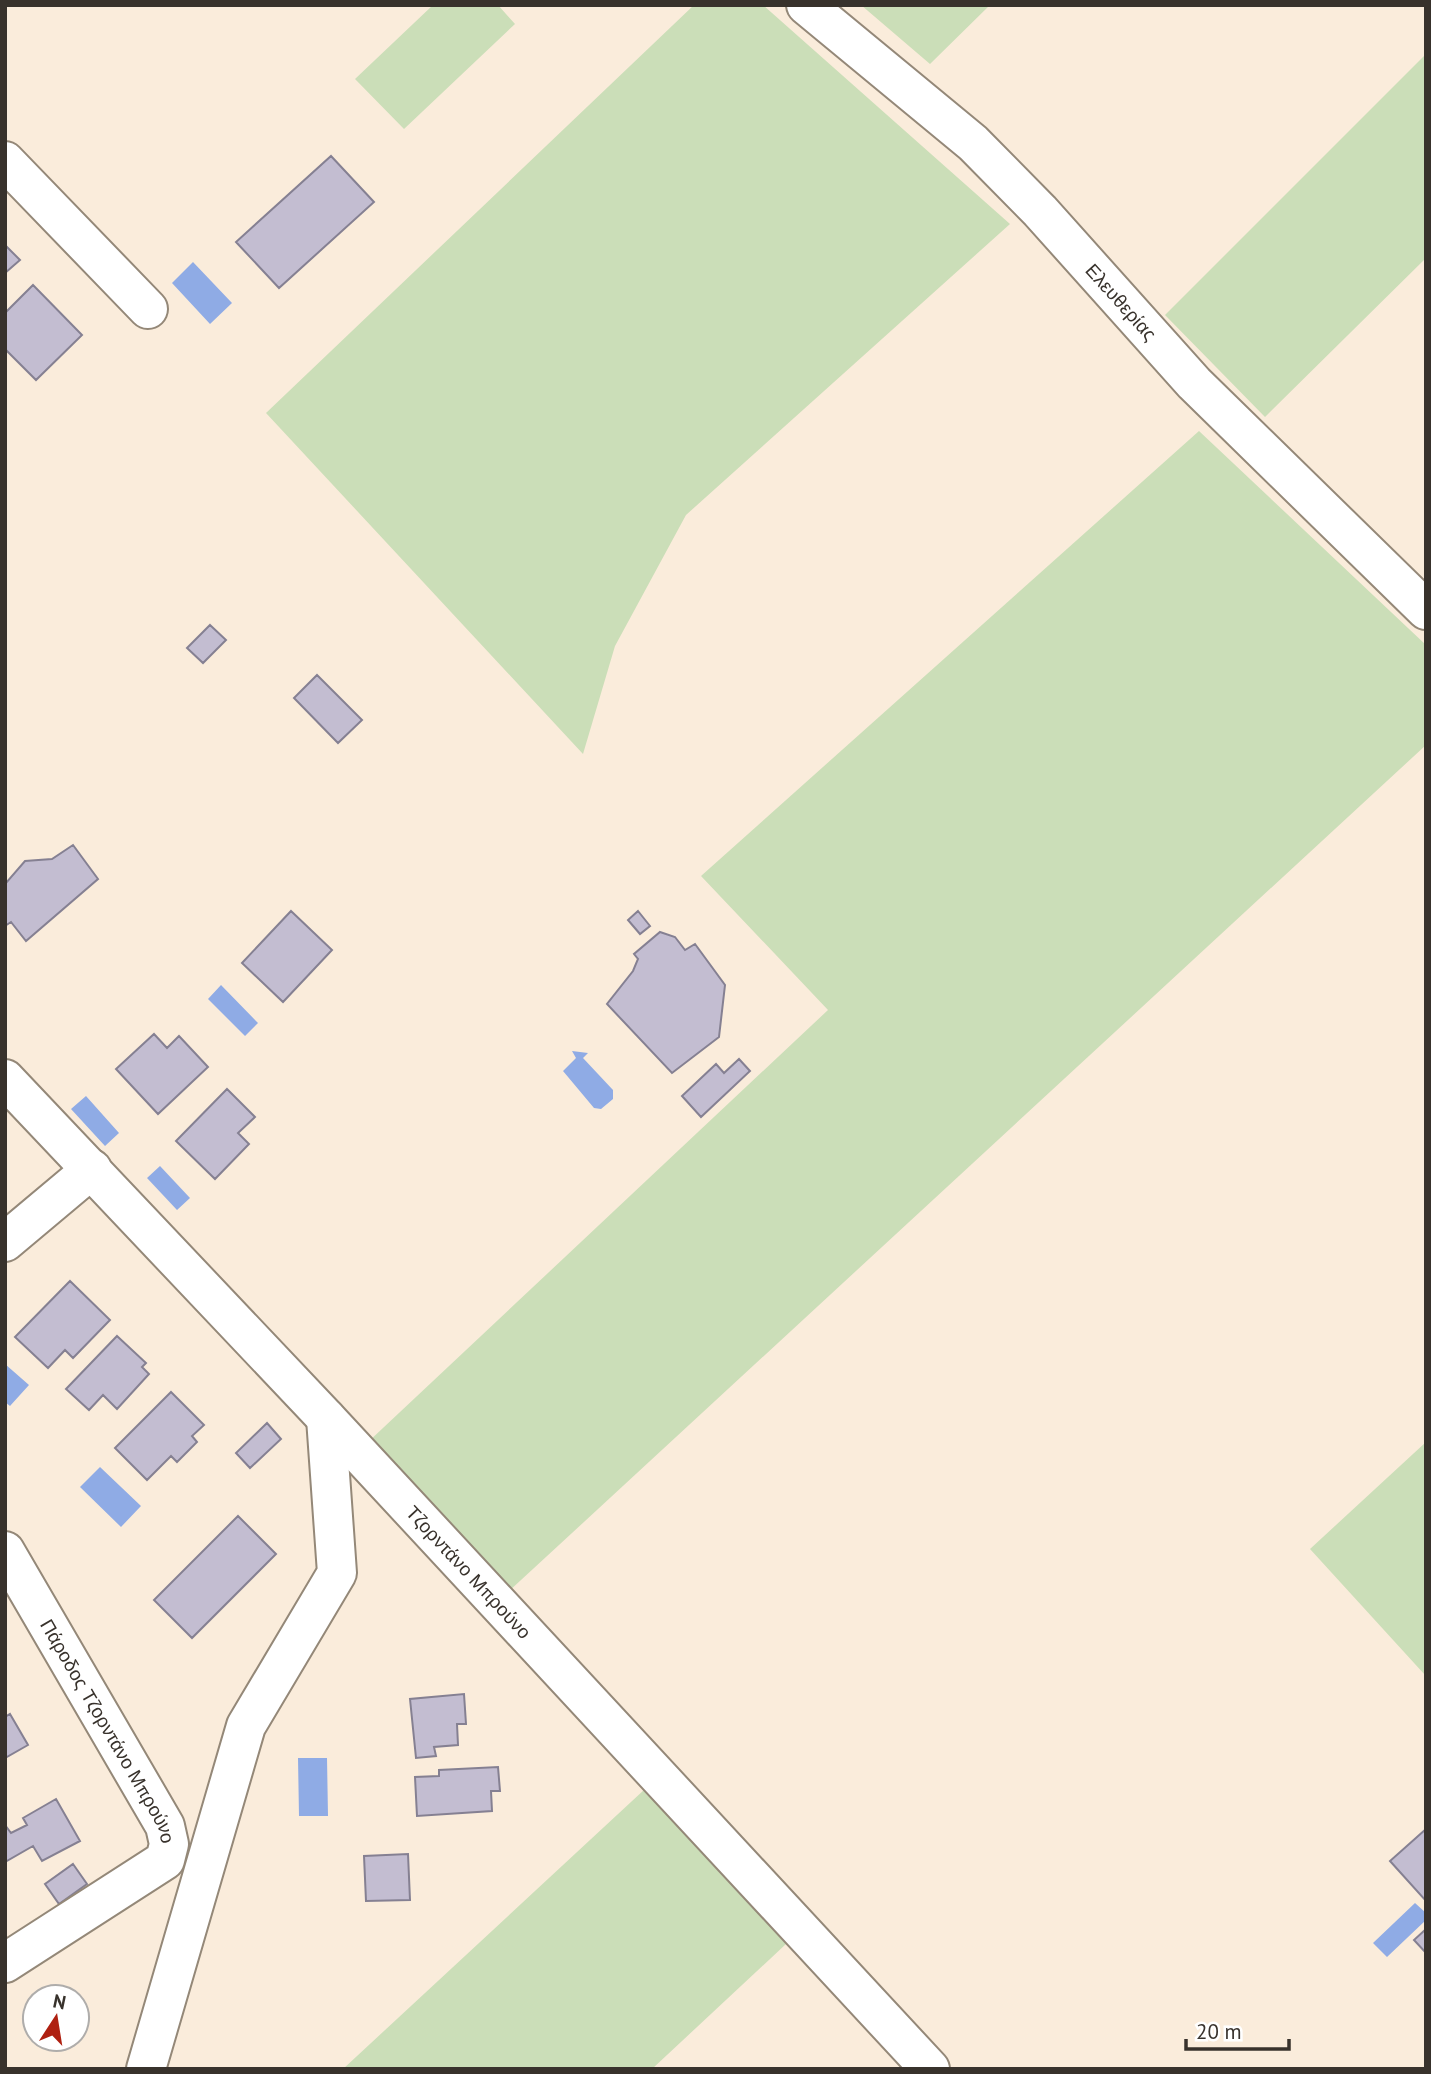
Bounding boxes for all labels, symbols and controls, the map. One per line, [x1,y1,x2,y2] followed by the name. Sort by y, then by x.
[1081,258,1162,345] street label: Ελευθερίας
[401,1500,537,1644] street label: Τζορντάνο Μπρούνο
[35,1615,180,1845] street label: Πάροδος Τζορντάνο Μπρούνο
[21,1983,91,2053] north arrow
[51,1988,68,2014] text: N
[1186,2008,1289,2052] scale bar
[1196,2018,1242,2045] text: 20 m

